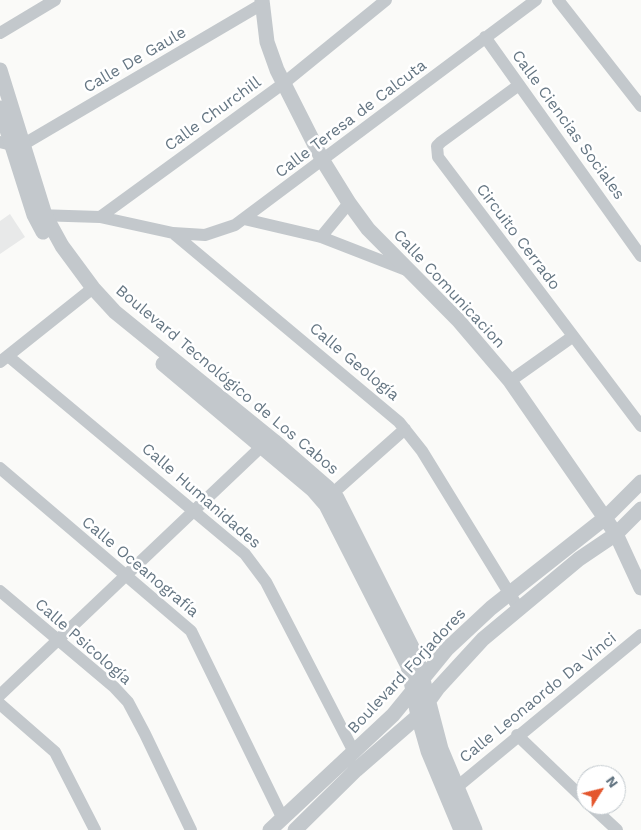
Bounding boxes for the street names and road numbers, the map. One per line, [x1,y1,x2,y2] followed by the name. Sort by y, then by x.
[80,23,190,97] street label: Calle De Gaule
[507,47,629,203] street label: Calle Ciencias Sociales
[272,56,430,182] street label: Calle Teresa de Calcuta
[161,73,265,155] street label: Calle Churchill
[472,180,564,294] street label: Circuito Cerrado
[389,226,509,352] street label: Calle Comunicacion
[112,281,342,479] street label: Boulevard Tecnológico de Los Cabos
[305,319,403,405] street label: Calle Geología
[138,439,264,553] street label: Calle Humanidades
[78,513,202,621] street label: Calle Oceanografía
[31,595,135,689] street label: Calle Psicología
[344,604,470,738] street label: Boulevard Forjadores
[456,629,620,767] street label: Calle Leonaordo Da Vinci

